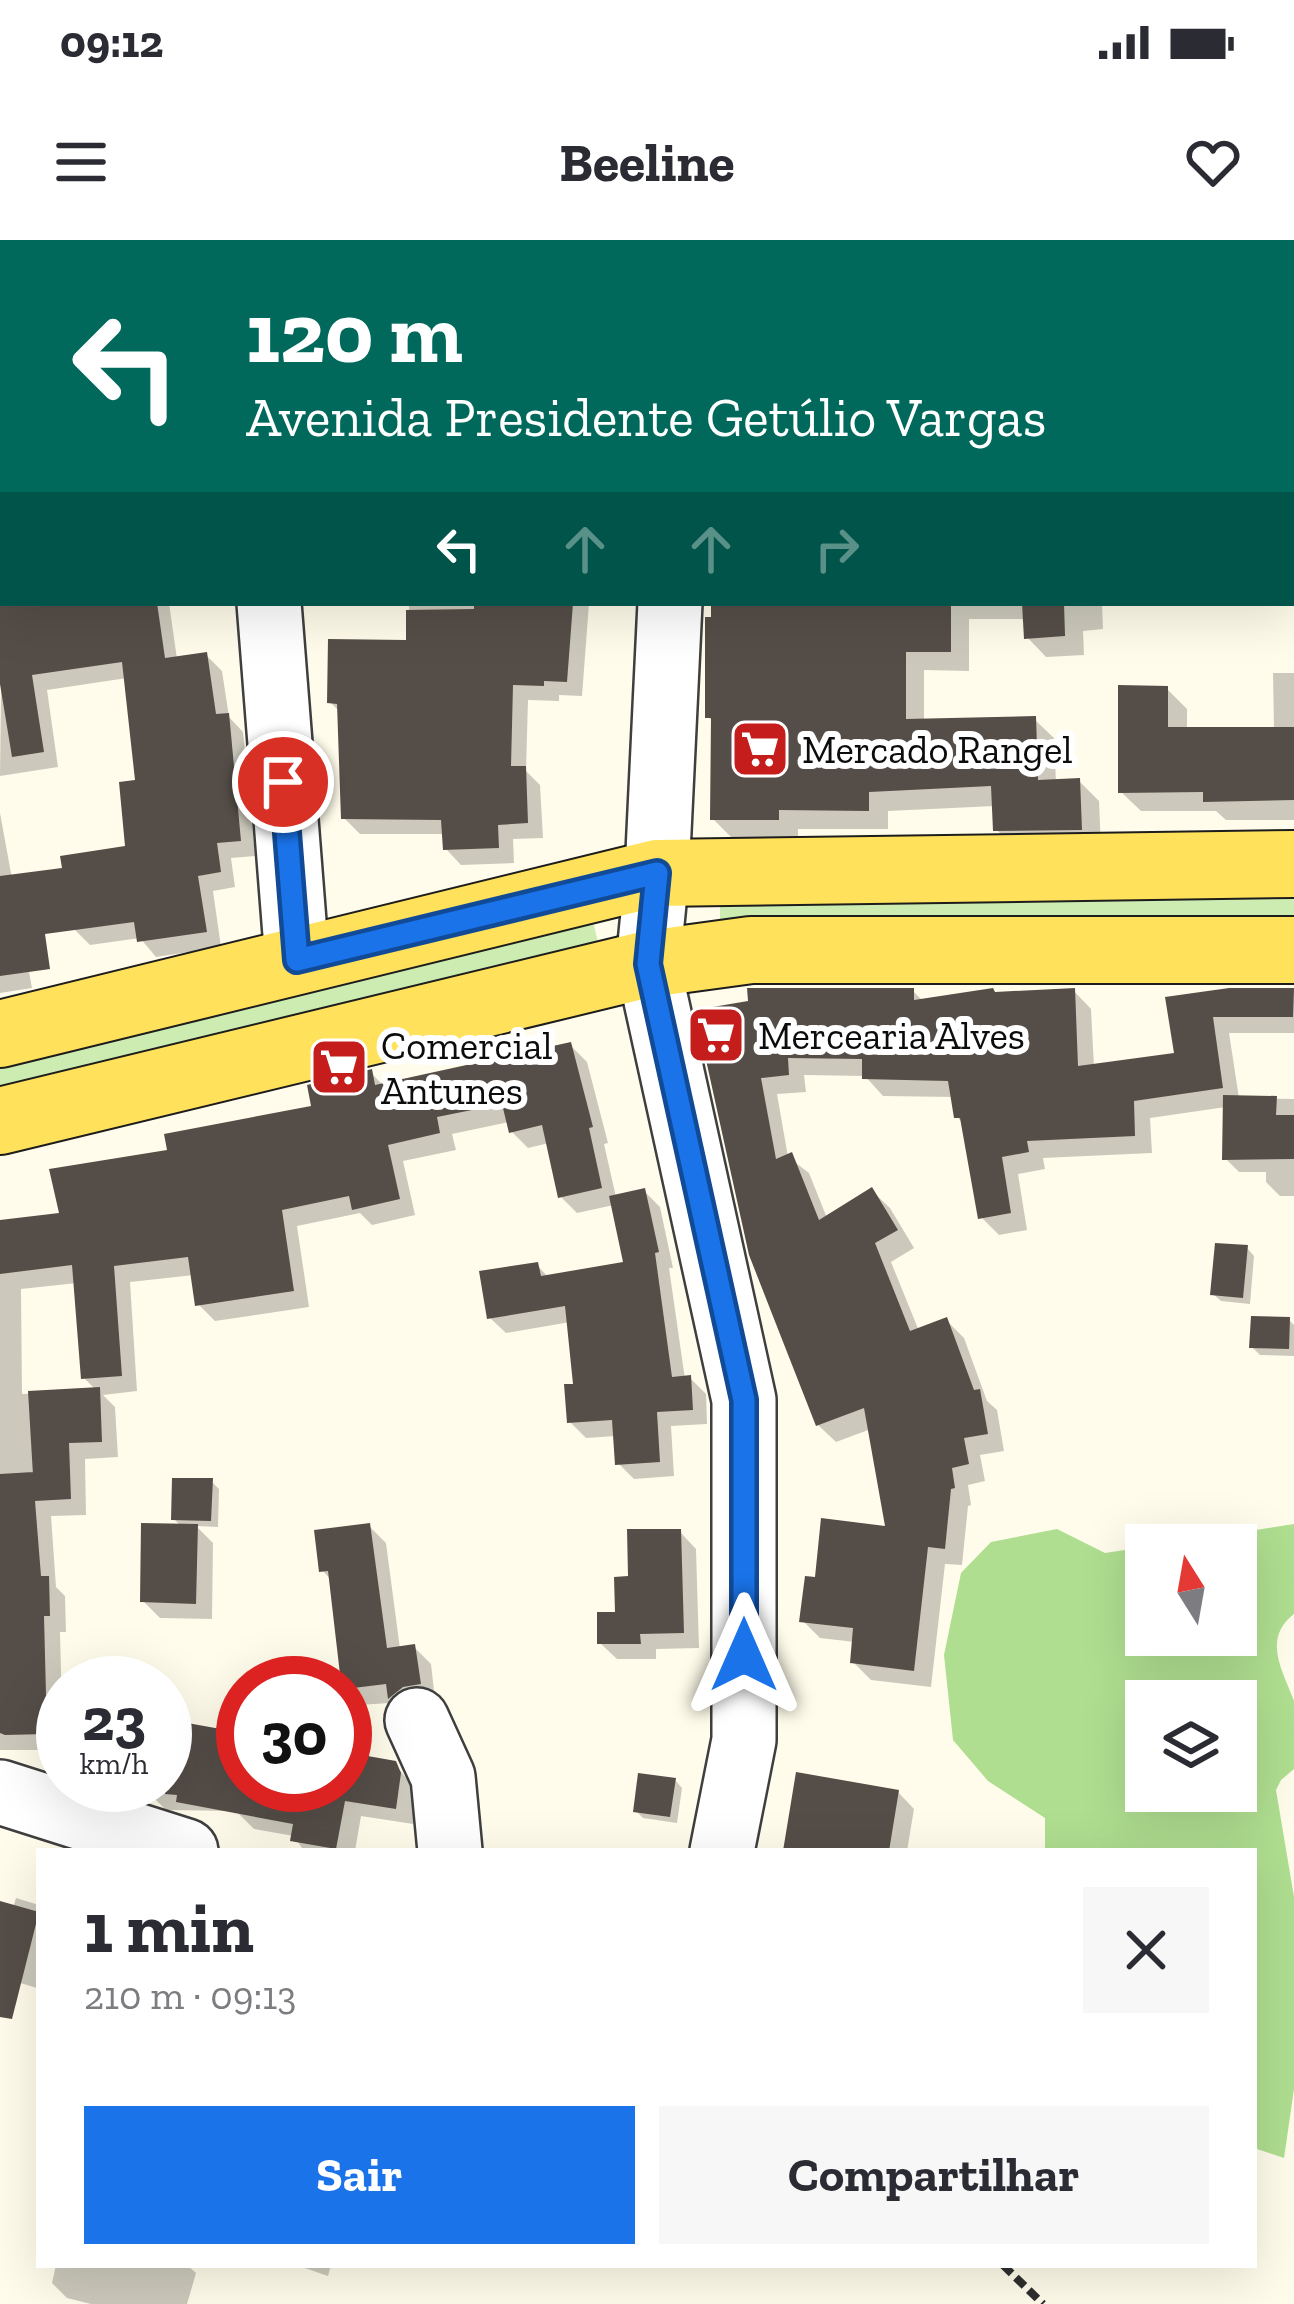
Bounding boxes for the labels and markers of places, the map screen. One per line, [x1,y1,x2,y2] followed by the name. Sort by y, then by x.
[729,718,791,780] supermarket icon: Mercado Rangel
[802,726,1073,773] place label: Mercado Rangel
[232,731,334,833] pin
[685,1004,747,1066] supermarket icon: Mercearia Alves
[758,1012,1025,1059] place label: Mercearia Alves
[381,1022,553,1114] place label: Comercial Antunes
[308,1036,370,1098] supermarket icon: Comercial Antunes

